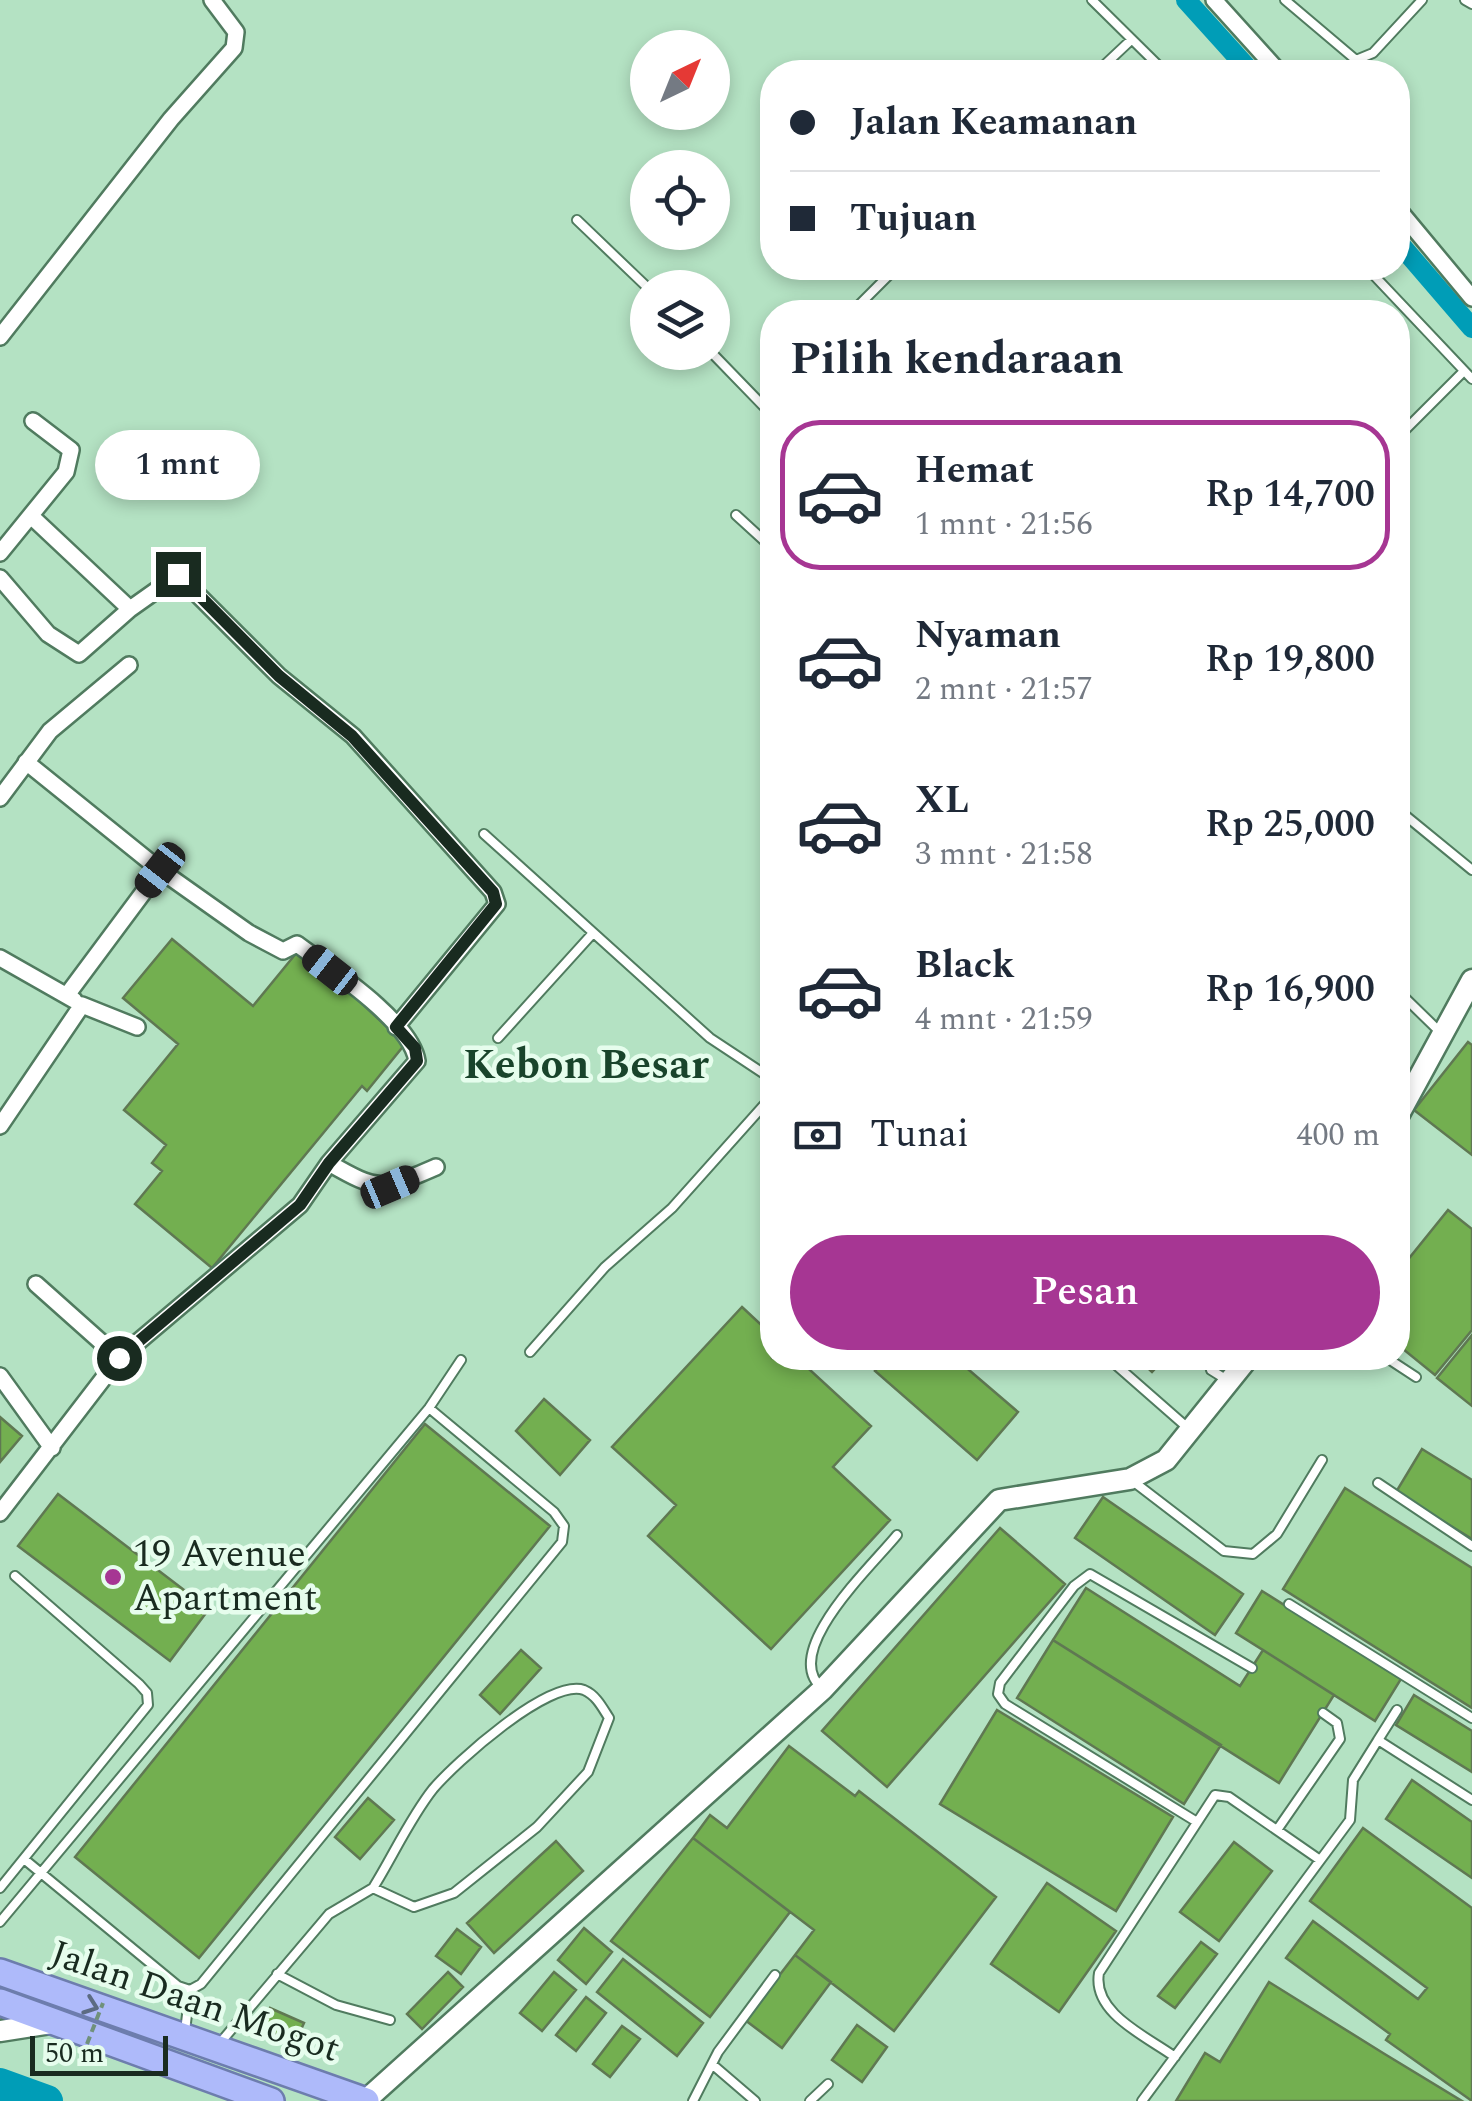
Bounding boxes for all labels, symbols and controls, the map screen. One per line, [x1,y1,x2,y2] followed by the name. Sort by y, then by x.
[630,30,730,130] north arrow
[630,30,730,370] map controls
[850,94,1138,152] text: Jalan Keamanan
[630,150,730,250] button: locate
[850,190,977,248] text: Tujuan
[630,270,730,370] button: layers
[790,325,1124,394] text: Pilih kendaraan
[96,429,260,499] callout: 1 mnt
[135,440,220,489] text: 1 mnt
[915,442,1034,500] text: Hemat
[795,450,885,540] icon: car
[1205,466,1375,524] text: Rp 14,700
[915,500,1092,549] text: 1 mnt · 21:56
[156,552,201,597] route end
[915,607,1061,665] text: Nyaman
[795,615,885,705] icon: car
[1205,631,1375,689] text: Rp 19,800
[915,665,1092,714] text: 2 mnt · 21:57
[915,772,969,830] text: XL
[795,780,885,870] icon: car
[1205,796,1375,854] text: Rp 25,000
[915,830,1092,879] text: 3 mnt · 21:58
[130,837,190,903] car
[915,937,1015,995] text: Black
[297,940,363,1000] car
[795,945,885,1035] icon: car
[1205,961,1375,1019] text: Rp 16,900
[915,995,1092,1044] text: 4 mnt · 21:59
[463,1034,709,1097] district label: Kebon Besar
[870,1106,969,1164] text: Tunai
[790,1108,845,1163] icon: cash
[1296,1111,1380,1160] text: 400 m
[357,1161,423,1213] car
[790,1235,1380,1350] button: Pesan
[97,1336,142,1381] route start
[133,1526,317,1628] place label: 19 Avenue Apartment
[102,1566,124,1588] marker: 19 Avenue Apartment
[42,1925,348,2079] street label: Jalan Daan Mogot
[82,1994,99,2015] one-way arrow
[30,2031,168,2076] scale bar
[45,2032,104,2075] text: 50 m

